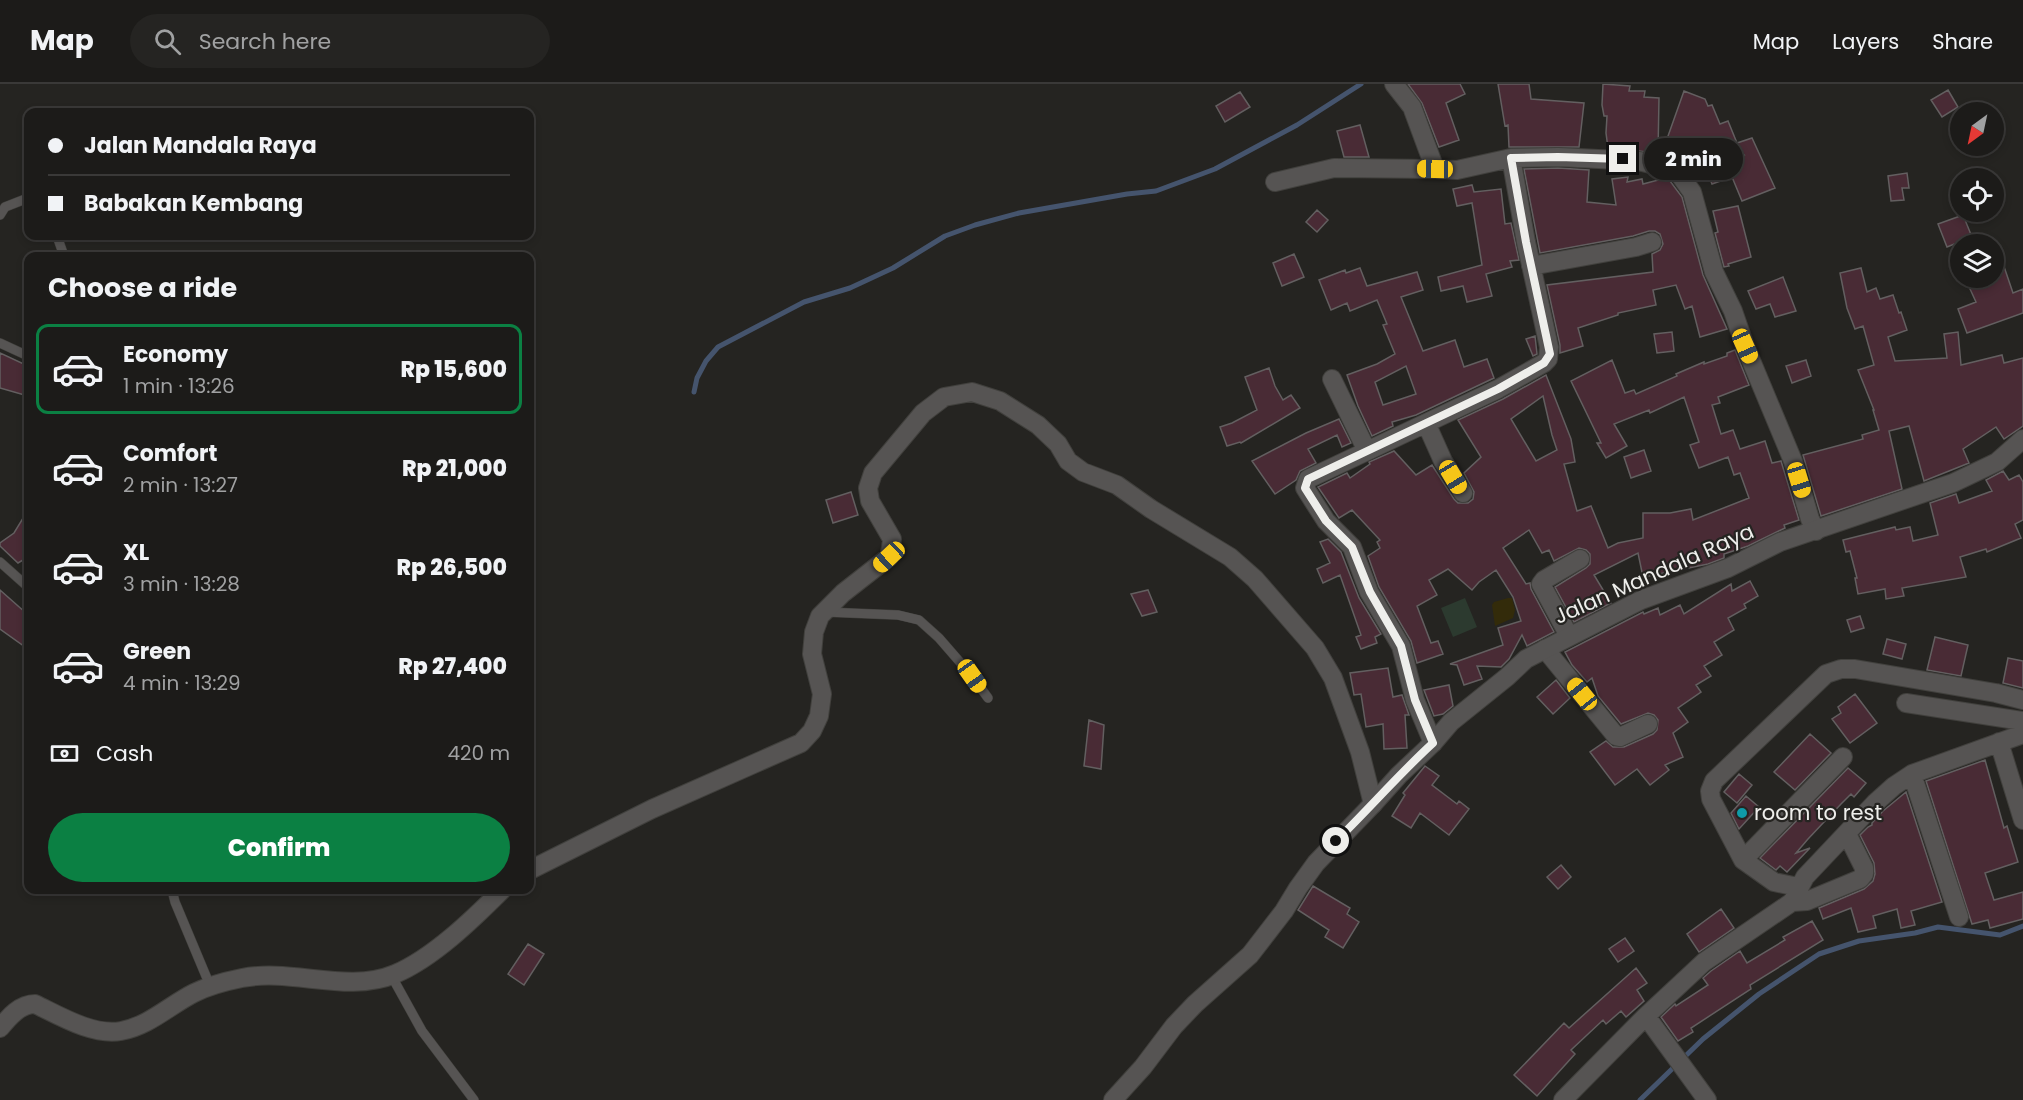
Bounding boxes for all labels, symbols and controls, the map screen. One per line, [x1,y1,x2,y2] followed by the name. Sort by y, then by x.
[130,14,550,68] search box
[30,21,94,60] text: Map
[151,25,184,58] icon: search
[199,26,331,57] text: Search here
[1753,27,1799,56] text: Map
[1832,27,1899,56] text: Layers
[1932,27,1993,56] text: Share
[1950,102,2004,156] north arrow
[1950,102,2004,288] map controls
[84,130,317,161] text: Jalan Mandala Raya
[1644,138,1743,180] callout: 2 min
[1609,145,1636,172] route end
[1665,145,1722,173] text: 2 min
[1417,160,1453,178] car
[1950,168,2004,222] button: locate
[84,188,303,219] text: Babakan Kembang
[1950,234,2004,288] button: layers
[48,269,237,306] text: Choose a ride
[1729,326,1761,366] car
[123,339,228,370] text: Economy
[51,342,105,396] icon: car
[401,354,507,385] text: Rp 15,600
[123,372,235,400] text: 1 min · 13:26
[123,438,217,469] text: Comfort
[51,441,105,495] icon: car
[402,453,507,484] text: Rp 21,000
[1436,457,1470,497] car
[1785,460,1813,500] car
[123,471,238,499] text: 2 min · 13:27
[1549,516,1758,631] street label: Jalan Mandala Raya
[123,537,149,568] text: XL
[870,538,908,576] car
[51,540,105,594] icon: car
[397,552,507,583] text: Rp 26,500
[123,570,240,598] text: 3 min · 13:28
[123,636,191,667] text: Green
[51,639,105,693] icon: car
[398,651,507,682] text: Rp 27,400
[954,656,990,696] car
[123,669,241,697] text: 4 min · 13:29
[1564,674,1600,714] car
[48,737,81,770] icon: cash
[96,738,153,769] text: Cash
[447,739,510,767] text: 420 m
[1754,798,1882,827] place label: room to rest
[1735,806,1749,820] marker: room to rest
[48,813,510,882] button: Confirm
[1322,827,1349,854] route start

